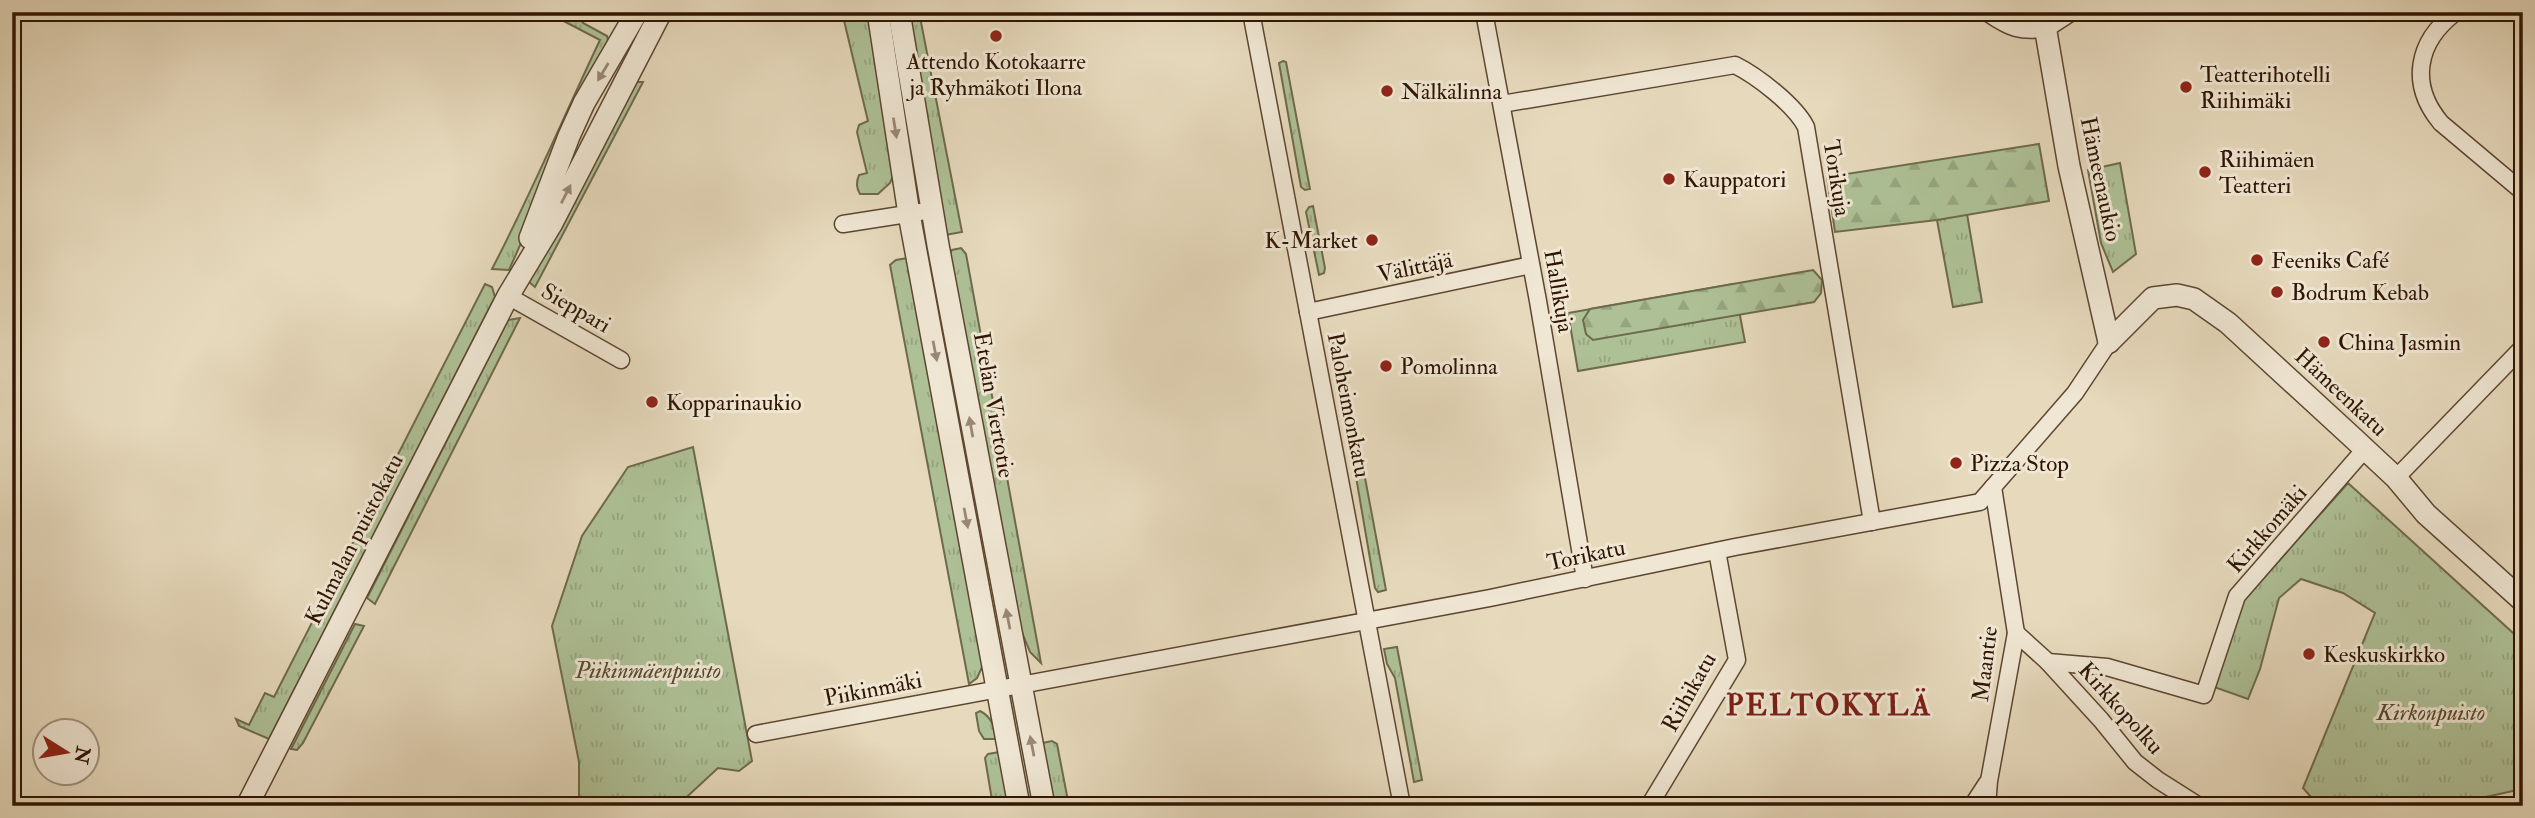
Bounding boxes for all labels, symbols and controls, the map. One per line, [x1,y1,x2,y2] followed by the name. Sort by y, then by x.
[988,28,1004,44] marker: Attendo Kotokaarre ja Ryhmäkoti Ilona
[905,47,1086,102] place label: Attendo Kotokaarre ja Ryhmäkoti Ilona
[2200,60,2331,115] place label: Teatterihotelli Riihimäki
[597,62,609,81] one-way arrow
[1401,77,1502,106] place label: Nälkälinna
[2178,79,2194,95] marker: Teatterihotelli Riihimäki
[1379,83,1395,99] marker: Nälkälinna
[2074,114,2128,244] street label: Hämeenaukio
[890,117,901,139] one-way arrow
[1817,138,1857,219] street label: Torikuja
[2219,145,2315,200] place label: Riihimäen Teatteri
[2197,164,2213,180] marker: Riihimäen Teatteri
[1683,165,1786,195] place label: Kauppatori
[1661,171,1677,187] marker: Kauppatori
[561,184,572,204] one-way arrow
[1264,226,1358,255] place label: K-Market
[1364,232,1380,248] marker: K-Market
[1375,245,1456,289] street label: Välittäjä
[2271,246,2389,275] place label: Feeniks Café
[1537,247,1581,335] street label: Hallikuja
[2249,252,2265,268] marker: Feeniks Café
[535,277,616,340] street label: Sieppari
[2291,278,2429,307] place label: Bodrum Kebab
[2269,284,2285,300] marker: Bodrum Kebab
[2338,328,2461,357] place label: China Jasmin
[967,330,1021,481] street label: Etelän Viertotie
[1321,330,1377,480] street label: Paloheimonkatu
[2316,334,2332,350] marker: China Jasmin
[930,341,941,363] one-way arrow
[2288,342,2394,442] street label: Hämeenkatu
[1400,352,1498,381] place label: Pomolinna
[1378,358,1394,374] marker: Pomolinna
[666,388,801,418] place label: Kopparinaukio
[644,394,660,410] marker: Kopparinaukio
[965,416,976,438] one-way arrow
[298,448,411,630] street label: Kulmalan puistokatu
[1970,449,2069,479] place label: Pizza Stop
[1948,455,1964,471] marker: Pizza Stop
[2221,479,2313,579] street label: Kirkkomäki
[961,507,972,529] one-way arrow
[1544,533,1628,577] street label: Torikatu
[1003,608,1014,630] one-way arrow
[1966,624,2004,703] street label: Maantie
[2323,640,2445,669] place label: Keskuskirkko
[2301,646,2317,662] marker: Keskuskirkko
[1655,647,1723,737] street label: Riihikatu
[574,656,721,685] park label: Piikinmäenpuisto
[2071,656,2170,761] street label: Kirkkopolku
[822,665,924,713] street label: Piikinmäki
[1726,687,1932,724] district label: PELTOKYLÄ
[2376,698,2485,727] park label: Kirkonpuisto
[32,716,102,786] north arrow
[1026,735,1037,757] one-way arrow
[68,743,95,767] text: N

